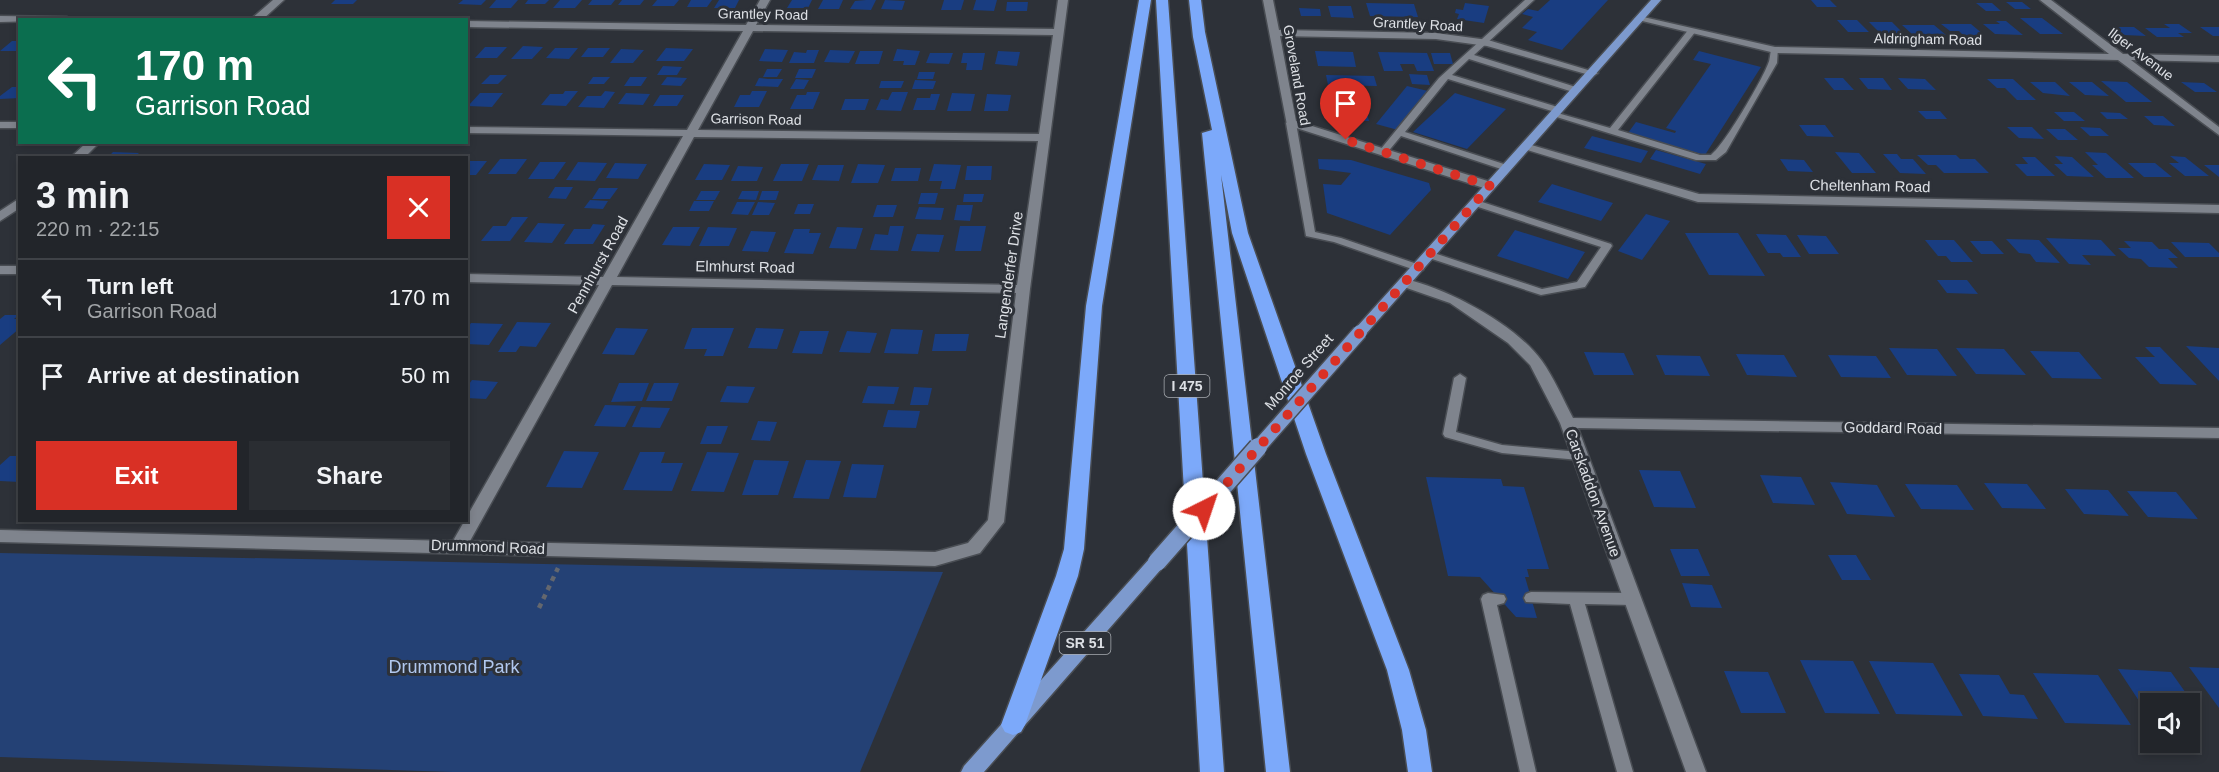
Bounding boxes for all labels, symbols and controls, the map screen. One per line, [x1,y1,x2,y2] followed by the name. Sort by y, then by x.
[718,5,808,23] street label: Grantley Road
[1373,14,1463,34] street label: Grantley Road
[1280,23,1314,127] street label: Groveland Road
[2105,24,2177,84] street label: Ilger Avenue
[1874,30,1982,48] street label: Aldringham Road
[36,42,114,120] icon: left
[135,42,254,89] text: 170 m
[1320,78,1371,140] pin
[1329,87,1362,120] icon: arrive
[135,91,311,121] text: Garrison Road
[710,110,802,128] street label: Garrison Road
[36,175,130,216] text: 3 min
[387,176,450,239] button: close
[1809,176,1931,195] street label: Cheltenham Road
[991,210,1026,340] street label: Langenderfer Drive
[564,213,631,316] street label: Pennhurst Road
[36,218,159,240] text: 220 m · 22:15
[695,257,795,276] street label: Elmhurst Road
[87,274,173,299] text: Turn left
[36,282,69,315] icon: left
[389,285,450,310] text: 170 m
[87,300,217,322] text: Garrison Road
[1261,330,1337,413] street label: Monroe Street
[36,360,69,393] icon: arrive
[87,363,300,388] text: Arrive at destination
[401,363,450,388] text: 50 m
[1164,375,1210,397] road number: I 475
[1844,418,1942,437] street label: Goddard Road
[1562,427,1625,559] street label: Carskaddon Avenue
[36,441,237,510] button: Exit
[249,441,450,510] button: Share
[1172,477,1236,541] position arrow
[431,536,545,557] street label: Drummond Road
[1060,632,1110,654] road number: SR 51
[388,657,521,677] park label: Drummond Park
[2140,693,2200,753] map controls
[2140,693,2200,753] button: sound

